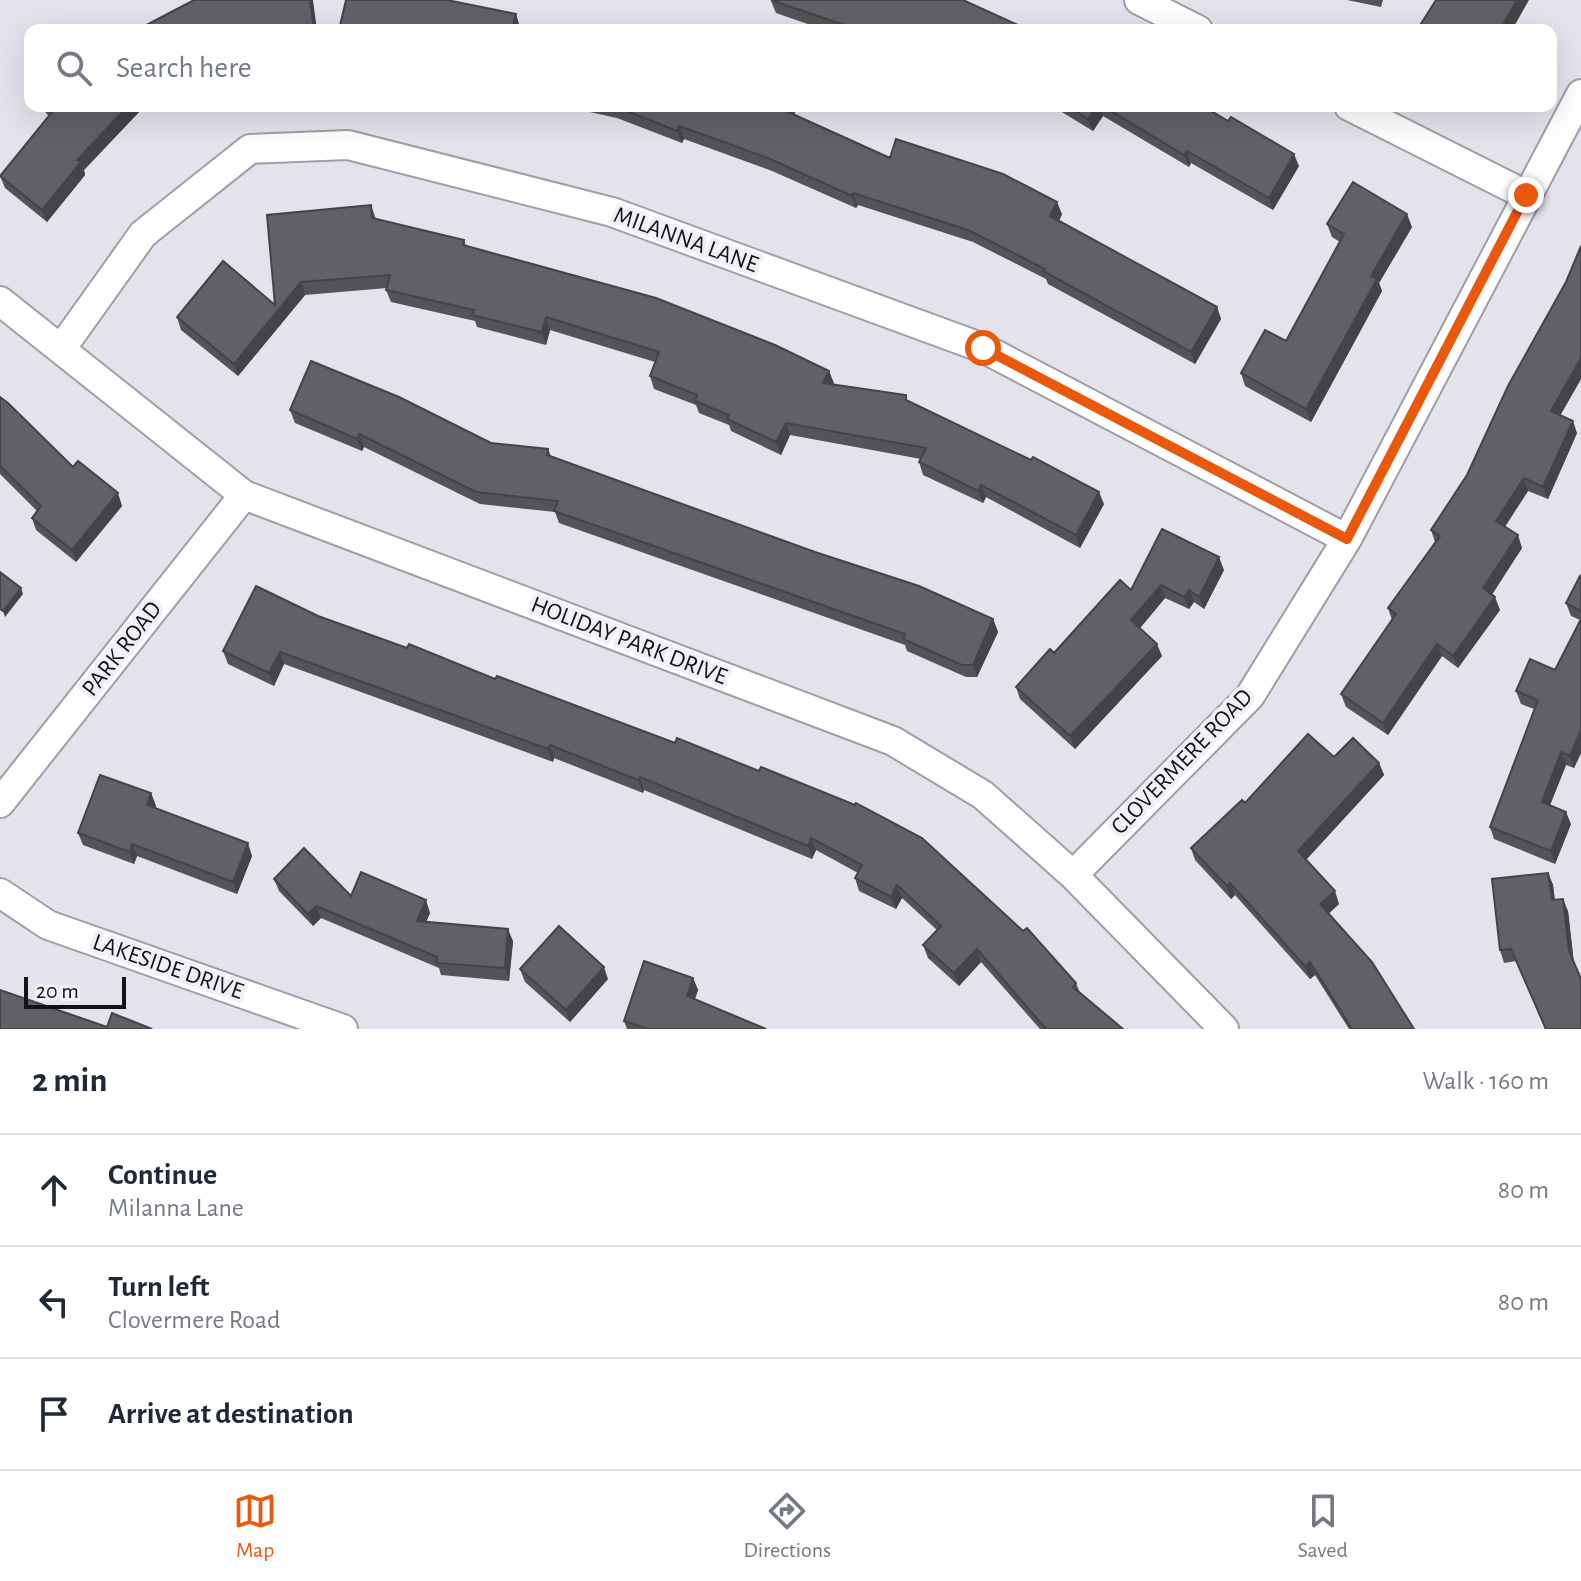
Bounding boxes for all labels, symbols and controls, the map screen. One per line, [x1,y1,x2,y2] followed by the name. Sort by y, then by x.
[24,24,1557,112] search box
[52,46,96,90] icon: search
[116,53,252,83] text: Search here
[1508,177,1544,213] route end
[611,203,762,277] street label: MILANNA LANE
[965,330,1001,366] route start
[528,593,731,690] street label: HOLIDAY PARK DRIVE
[78,597,166,701] street label: PARK ROAD
[1107,685,1257,839] street label: CLOVERMERE ROAD
[90,930,247,1004] street label: LAKESIDE DRIVE
[24,973,126,1009] scale bar
[36,980,79,1002] text: 20 m
[32,1064,107,1098] text: 2 min
[1422,1068,1549,1094] text: Walk · 160 m
[108,1160,217,1190] text: Continue
[32,1168,76,1212] icon: ahead
[1498,1177,1549,1203] text: 80 m
[108,1195,244,1221] text: Milanna Lane
[108,1272,209,1302] text: Turn left
[32,1280,76,1324] icon: left
[1498,1289,1549,1315] text: 80 m
[108,1307,281,1333] text: Clovermere Road
[32,1392,76,1436] icon: arrive
[108,1399,354,1429] text: Arrive at destination
[233,1489,277,1563] tab: Map
[743,1489,831,1563] tab: Directions
[1297,1489,1348,1563] tab: Saved

